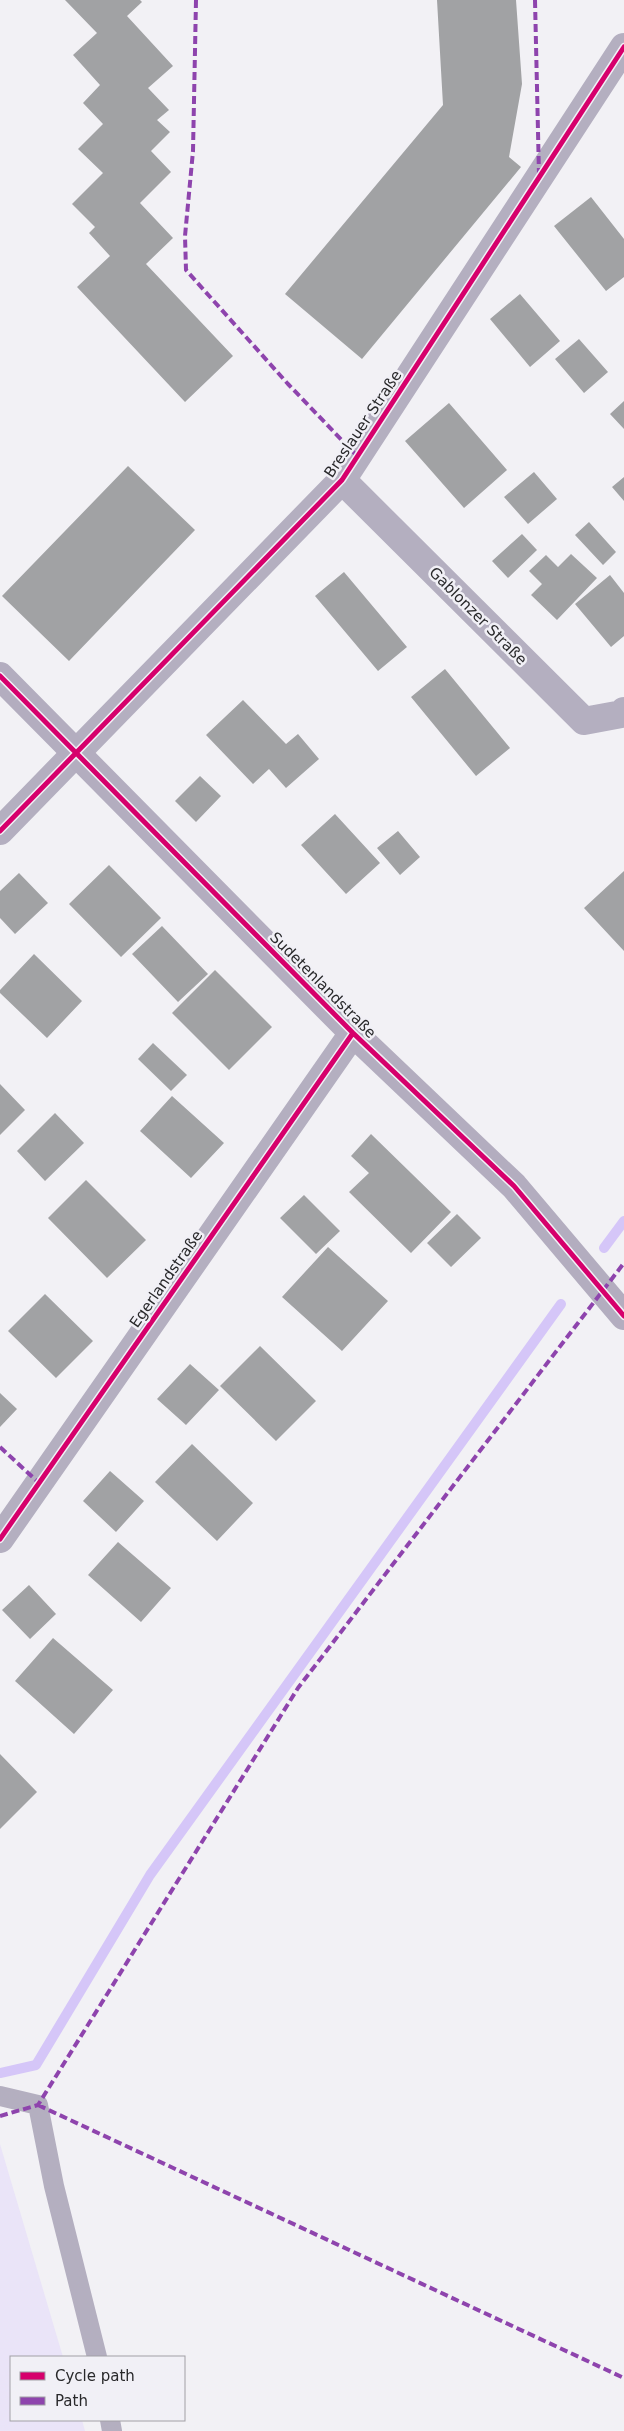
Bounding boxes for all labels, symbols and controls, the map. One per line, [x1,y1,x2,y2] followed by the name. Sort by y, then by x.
[320,367,406,481] street label: Breslauer Straße
[425,563,531,669] street label: Gablonzer Straße
[266,928,380,1042] street label: Sudetenlandstraße
[126,1227,206,1331] street label: Egerlandstraße
[10,2356,185,2421] legend
[55,2367,135,2385] text: Cycle path
[55,2392,88,2410] text: Path

